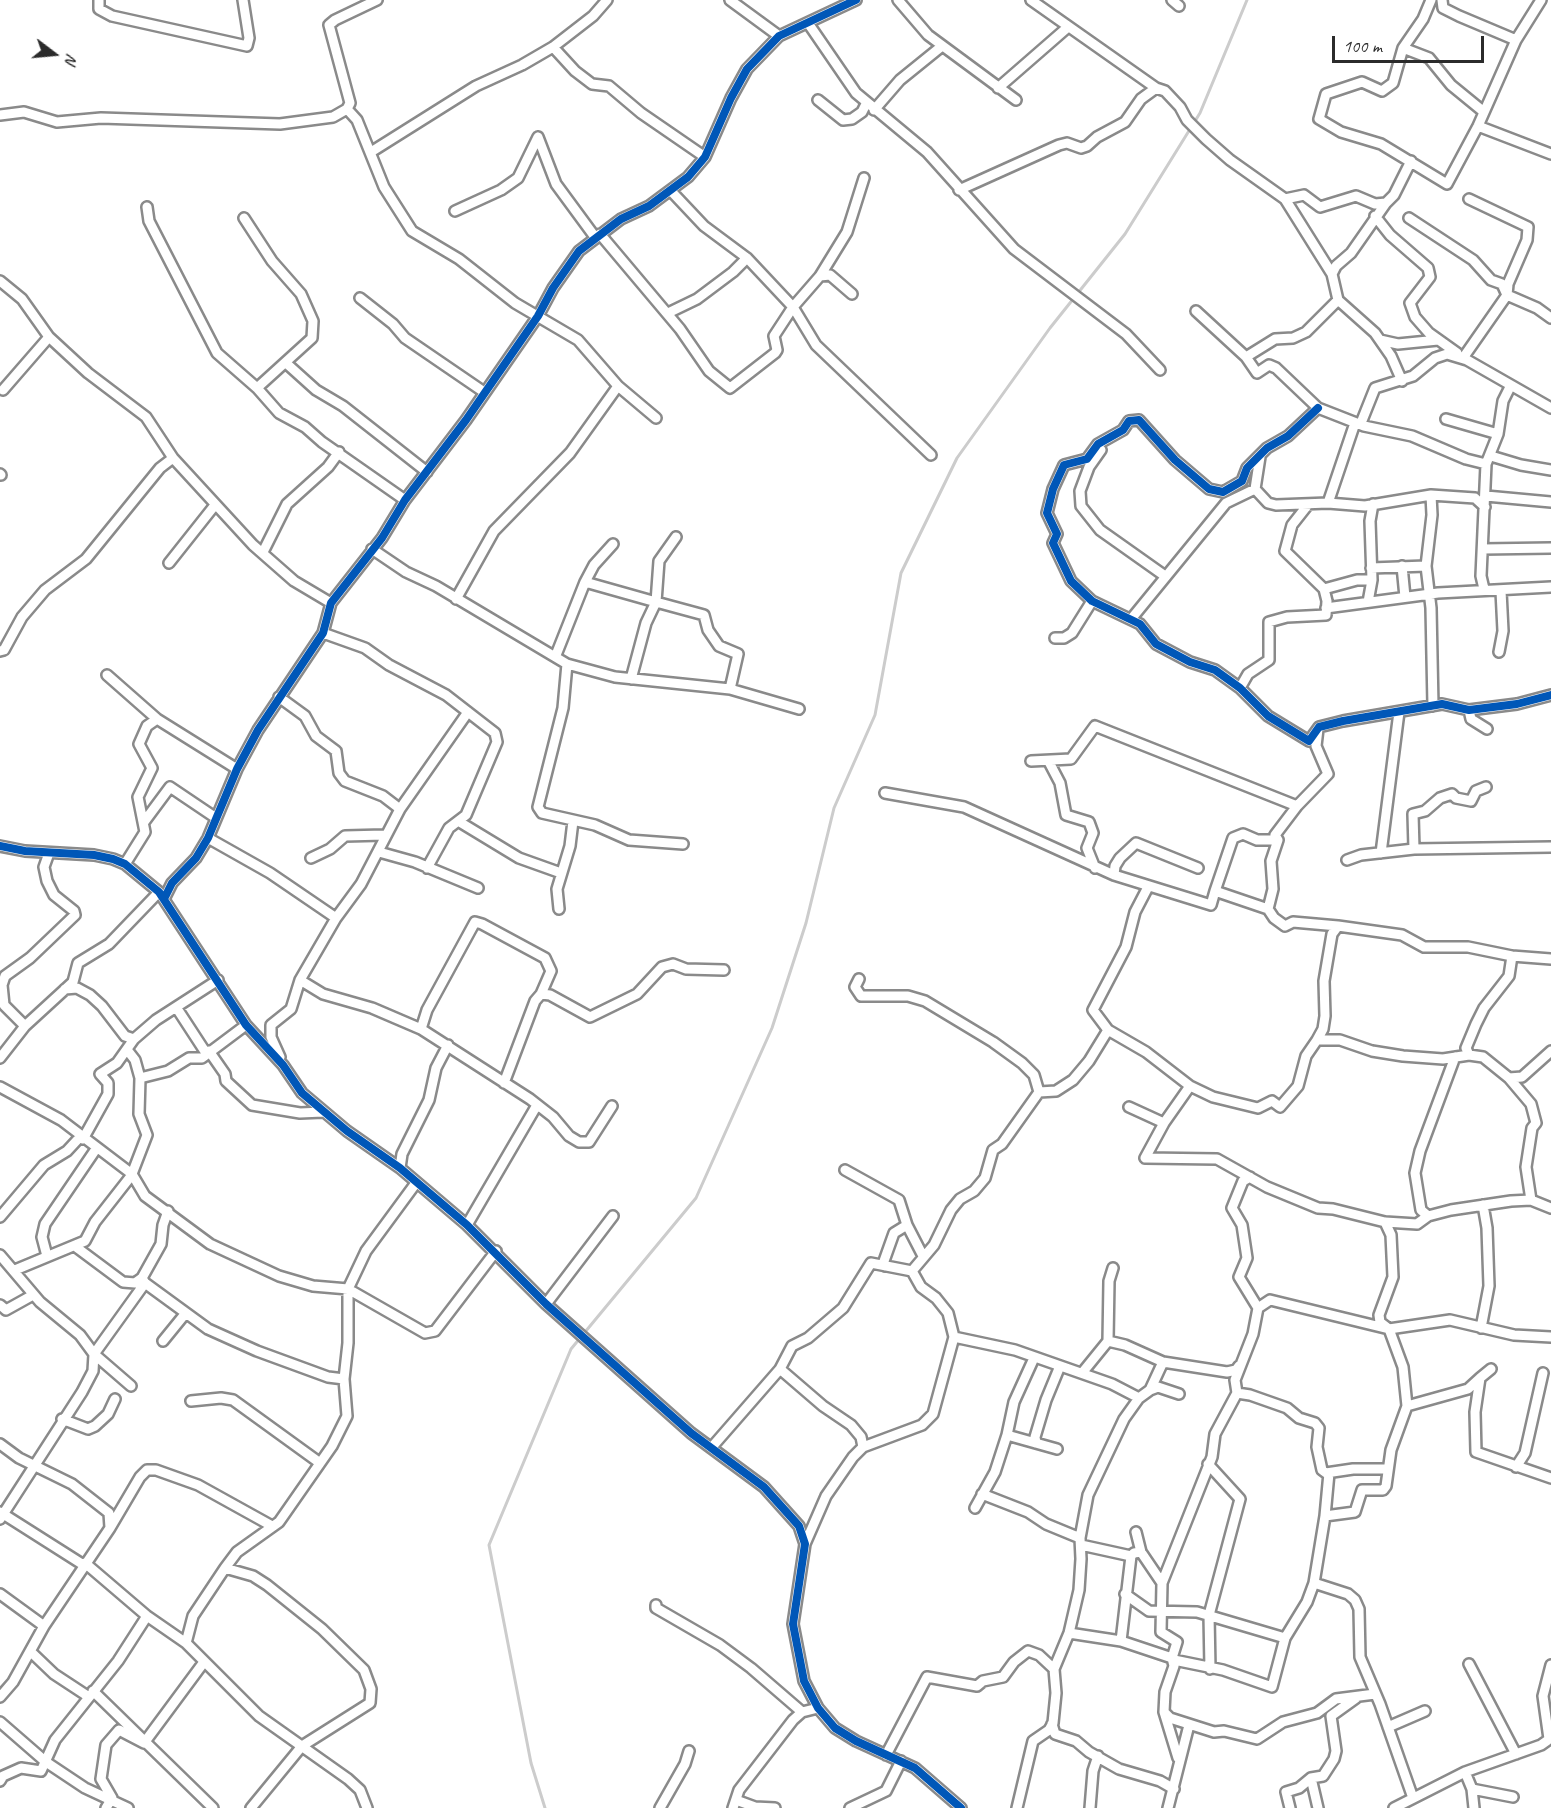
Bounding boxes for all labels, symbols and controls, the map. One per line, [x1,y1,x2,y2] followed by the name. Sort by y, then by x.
[24,24,84,84] north arrow
[1335,24,1486,62] scale bar
[1343,35,1382,57] text: 100 m
[60,51,82,66] text: N

